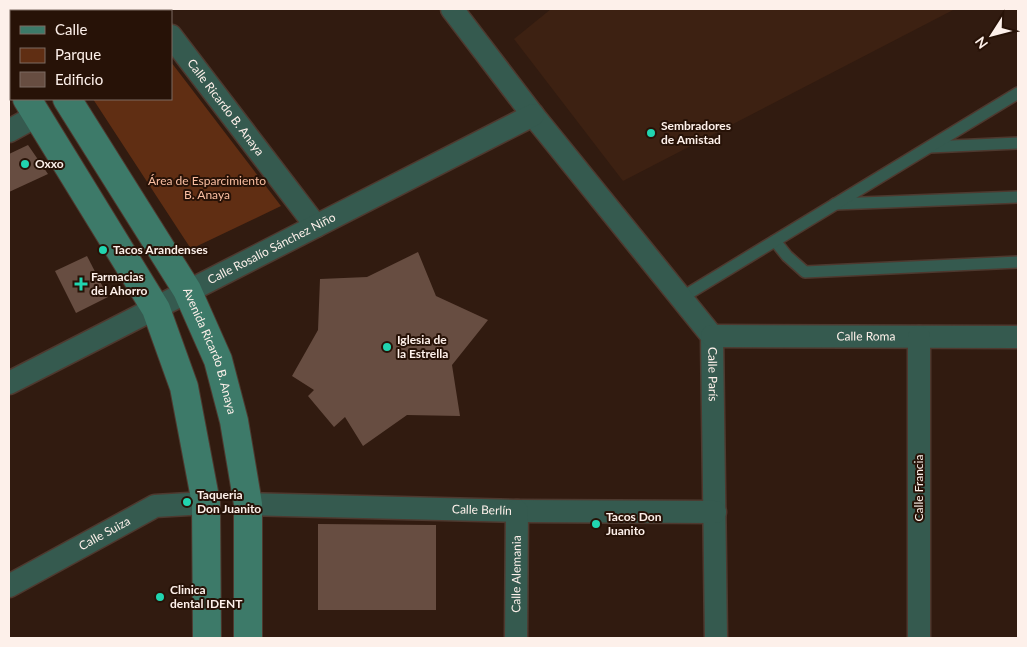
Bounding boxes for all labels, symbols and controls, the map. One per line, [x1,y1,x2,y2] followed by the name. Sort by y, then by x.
[10,10,172,100] legend
[967,10,1017,60] north arrow
[55,20,88,38] text: Calle
[971,34,991,52] text: N
[55,45,101,63] text: Parque
[184,56,268,159] street label: Calle Ricardo B. Anaya
[55,70,103,88] text: Edificio
[661,118,731,147] place label: Sembradores de Amistad
[645,127,657,139] marker: Sembradores de Amistad
[35,156,64,171] place label: Oxxo
[19,158,31,170] marker: Oxxo
[148,173,266,202] park label: Área de Esparcimiento B. Anaya
[205,209,338,287] street label: Calle Rosalío Sánchez Niño
[113,242,208,257] place label: Tacos Arandenses
[97,244,109,256] marker: Tacos Arandenses
[91,269,147,298] place label: Farmacias del Ahorro
[75,278,87,290] marker: Farmacias del Ahorro
[180,285,240,416] street label: Avenida Ricardo B. Anaya
[837,328,896,344] street label: Calle Roma
[397,332,448,361] place label: Iglesia de la Estrella
[381,341,393,353] marker: Iglesia de la Estrella
[705,347,721,402] street label: Calle París
[911,455,926,521] street label: Calle Francia
[197,487,261,516] place label: Taqueria Don Juanito
[181,496,193,508] marker: Taqueria Don Juanito
[452,501,512,518] street label: Calle Berlín
[606,509,662,538] place label: Tacos Don Juanito
[76,513,133,553] street label: Calle Suiza
[590,518,602,530] marker: Tacos Don Juanito
[508,535,524,613] street label: Calle Alemania
[170,582,243,611] place label: Clinica dental IDENT
[154,591,166,603] marker: Clinica dental IDENT

